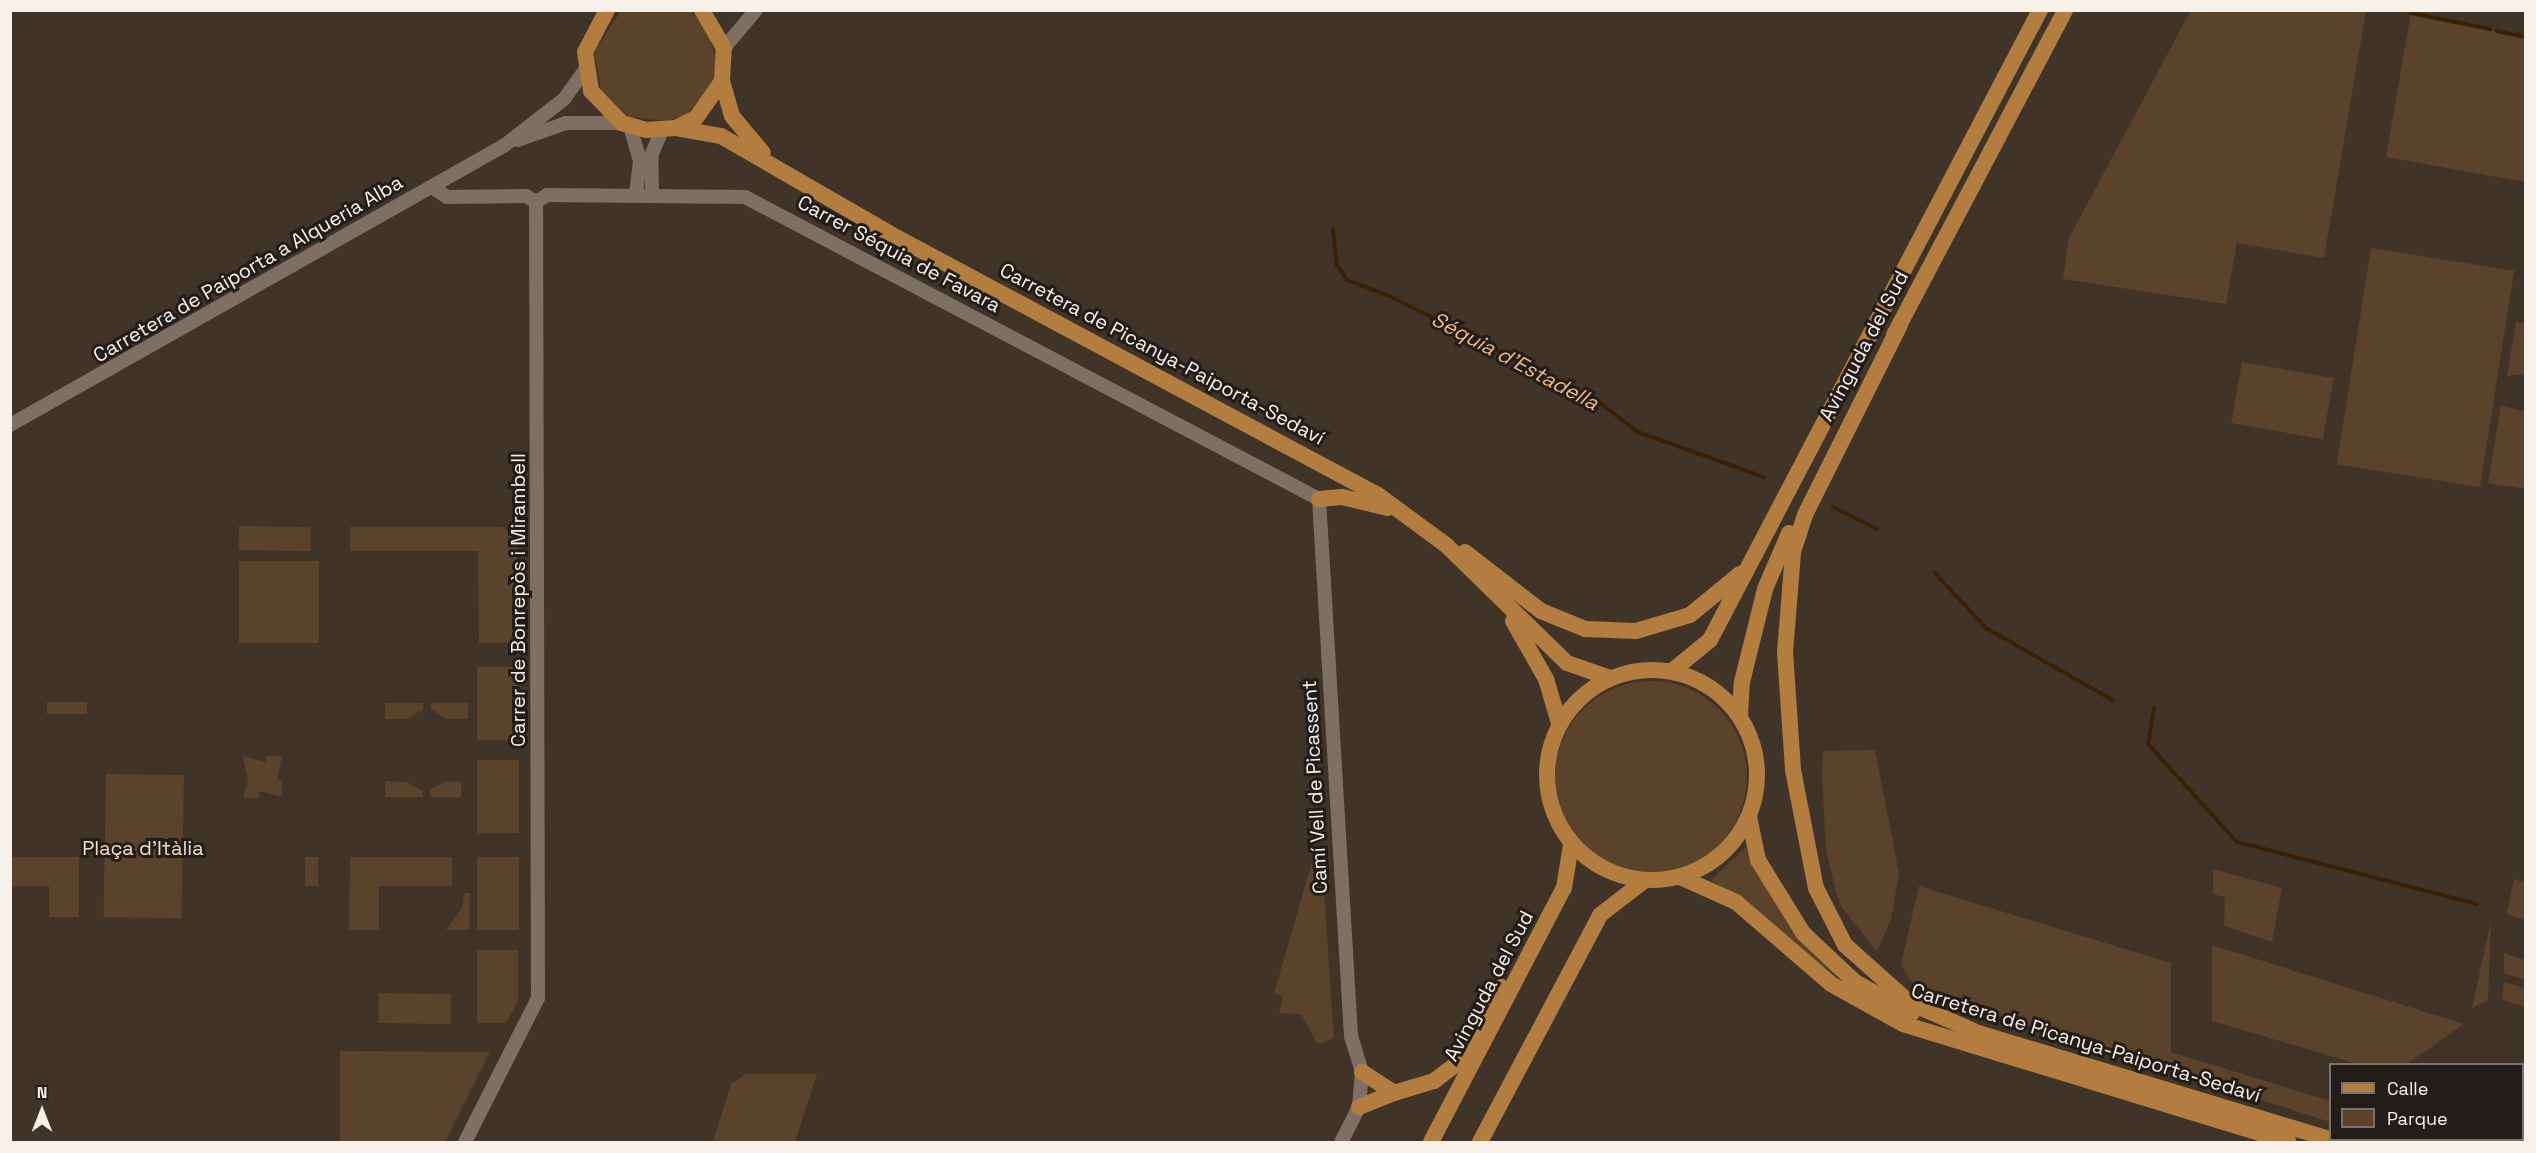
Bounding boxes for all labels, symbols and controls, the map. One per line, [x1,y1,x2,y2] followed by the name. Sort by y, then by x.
[89,170,407,368] street label: Carretera de Paiporta a Alqueria Alba
[793,190,1005,318] street label: Carrer Séquia de Favara
[996,258,1328,450] street label: Carretera de Picanya-Paiporta-Sedaví
[1814,267,1914,425] street label: Avinguda del Sud
[1427,306,1603,416] water label: Séquia d'Estadella
[506,453,530,747] street label: Carrer de Bonrepòs i Mirambell
[1297,679,1333,895] street label: Camí Vell de Picassent
[82,836,204,860] park label: Plaça d'Itàlia
[1439,907,1539,1065] street label: Avinguda del Sud
[1908,978,2264,1108] street label: Carretera de Picanya-Paiporta-Sedaví
[2329,1063,2524,1141] legend
[2387,1077,2428,1100] text: Calle
[12,1081,72,1141] north arrow
[37,1082,47,1103] text: N
[2387,1107,2448,1130] text: Parque

